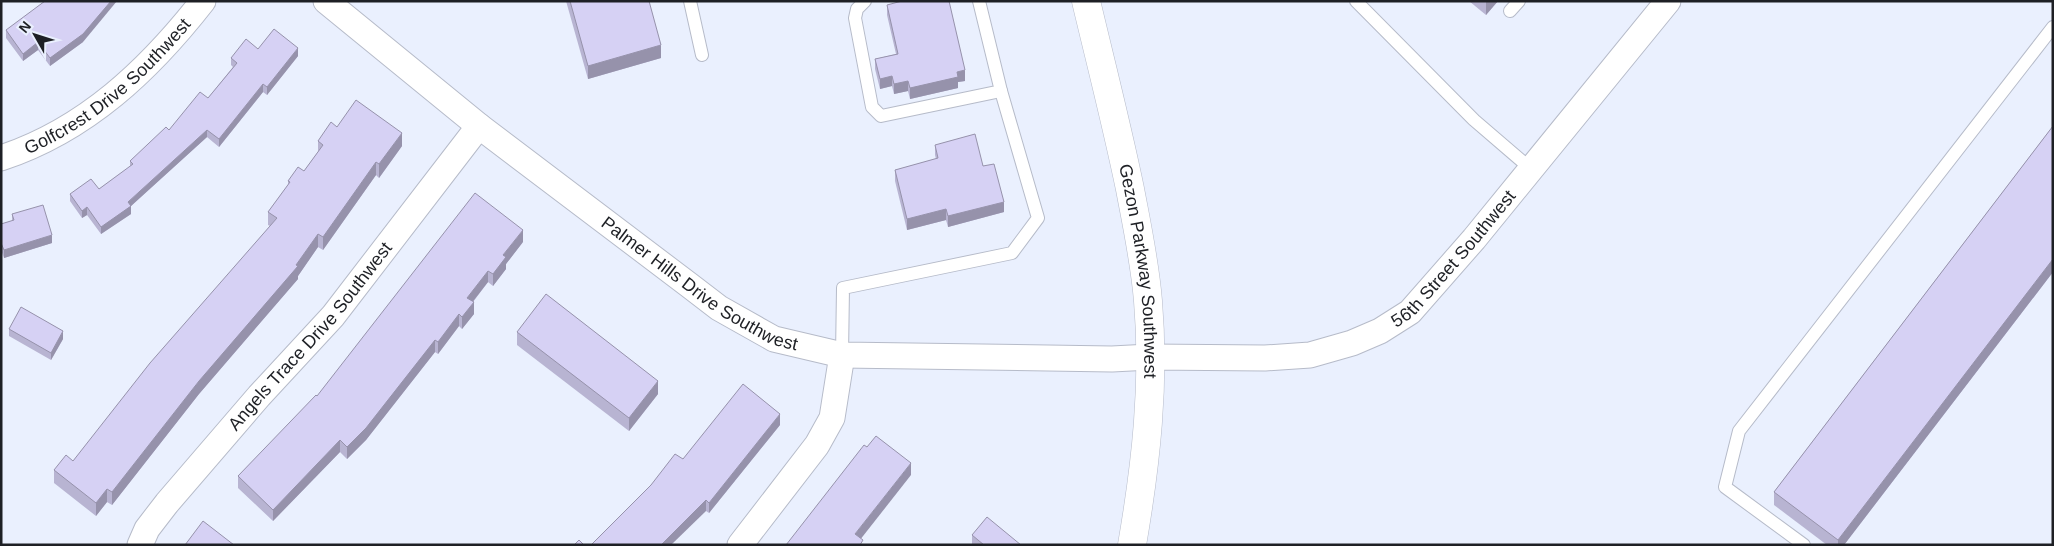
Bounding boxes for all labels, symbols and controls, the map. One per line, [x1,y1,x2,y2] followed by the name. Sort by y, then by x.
[10,10,60,60] north arrow
[21,14,195,158] street label: Golfcrest Drive Southwest
[15,18,34,36] text: N
[1115,162,1160,379] street label: Gezon Parkway Southwest
[1388,186,1520,331] street label: 56th Street Southwest
[598,212,800,354] street label: Palmer Hills Drive Southwest
[224,238,396,434] street label: Angels Trace Drive Southwest

